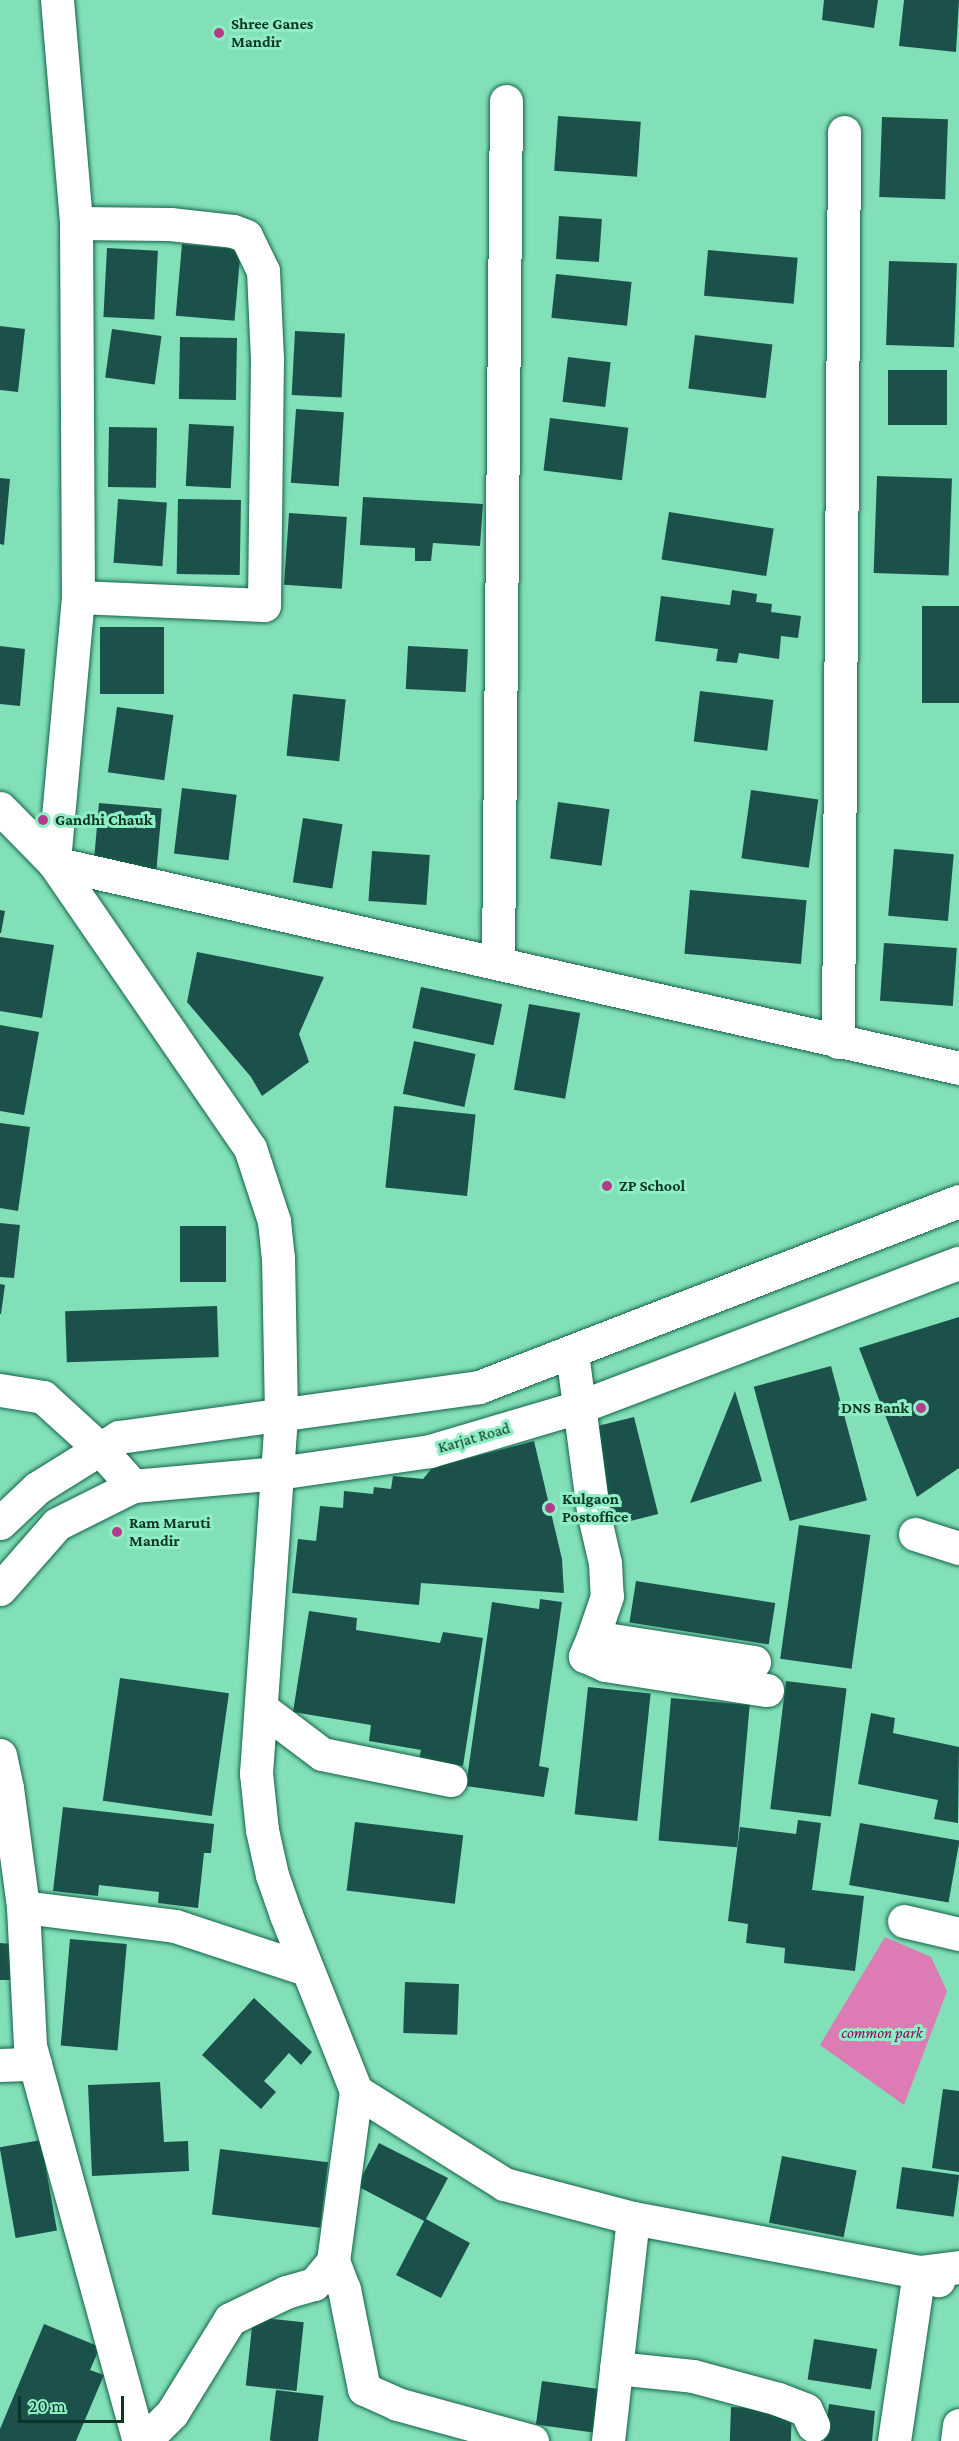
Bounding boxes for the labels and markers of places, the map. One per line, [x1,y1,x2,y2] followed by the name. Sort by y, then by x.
[231,14,313,52] place label: Shree Ganes Mandir
[212,26,226,40] marker: Shree Ganes Mandir
[55,810,152,830] place label: Gandhi Chauk
[36,813,50,827] marker: Gandhi Chauk
[619,1176,685,1196] place label: ZP School
[600,1179,614,1193] marker: ZP School
[841,1398,909,1418] place label: DNS Bank
[914,1401,928,1415] marker: DNS Bank
[562,1489,628,1527] place label: Kulgaon Postoffice
[543,1501,557,1515] marker: Kulgaon Postoffice
[129,1513,211,1551] place label: Ram Maruti Mandir
[110,1525,124,1539] marker: Ram Maruti Mandir

